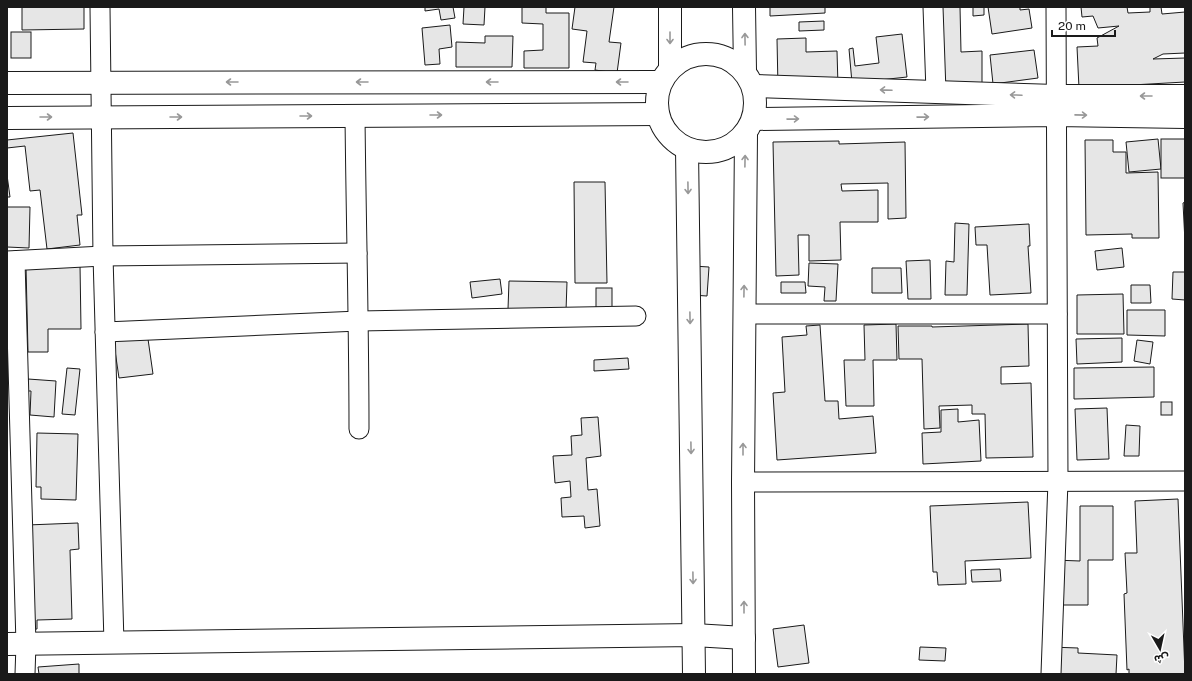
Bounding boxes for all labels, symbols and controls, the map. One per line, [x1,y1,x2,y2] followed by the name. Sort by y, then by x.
[1052,12,1115,38] scale bar
[1058,19,1086,33] text: 20 m
[666,31,674,44] one-way arrow
[741,33,749,46] one-way arrow
[226,78,239,86] one-way arrow
[356,78,369,86] one-way arrow
[486,78,499,86] one-way arrow
[616,78,629,86] one-way arrow
[880,87,893,94] one-way arrow
[1010,91,1023,99] one-way arrow
[1140,92,1153,100] one-way arrow
[429,111,442,119] one-way arrow
[1074,111,1087,119] one-way arrow
[299,112,312,120] one-way arrow
[39,113,52,121] one-way arrow
[169,113,182,121] one-way arrow
[916,113,929,120] one-way arrow
[786,115,799,122] one-way arrow
[741,155,749,168] one-way arrow
[684,181,692,194] one-way arrow
[740,285,748,298] one-way arrow
[686,311,694,324] one-way arrow
[687,441,695,454] one-way arrow
[739,443,747,456] one-way arrow
[689,571,697,584] one-way arrow
[740,601,748,614] one-way arrow
[1140,629,1180,669] north arrow
[1153,651,1170,666] text: ش

